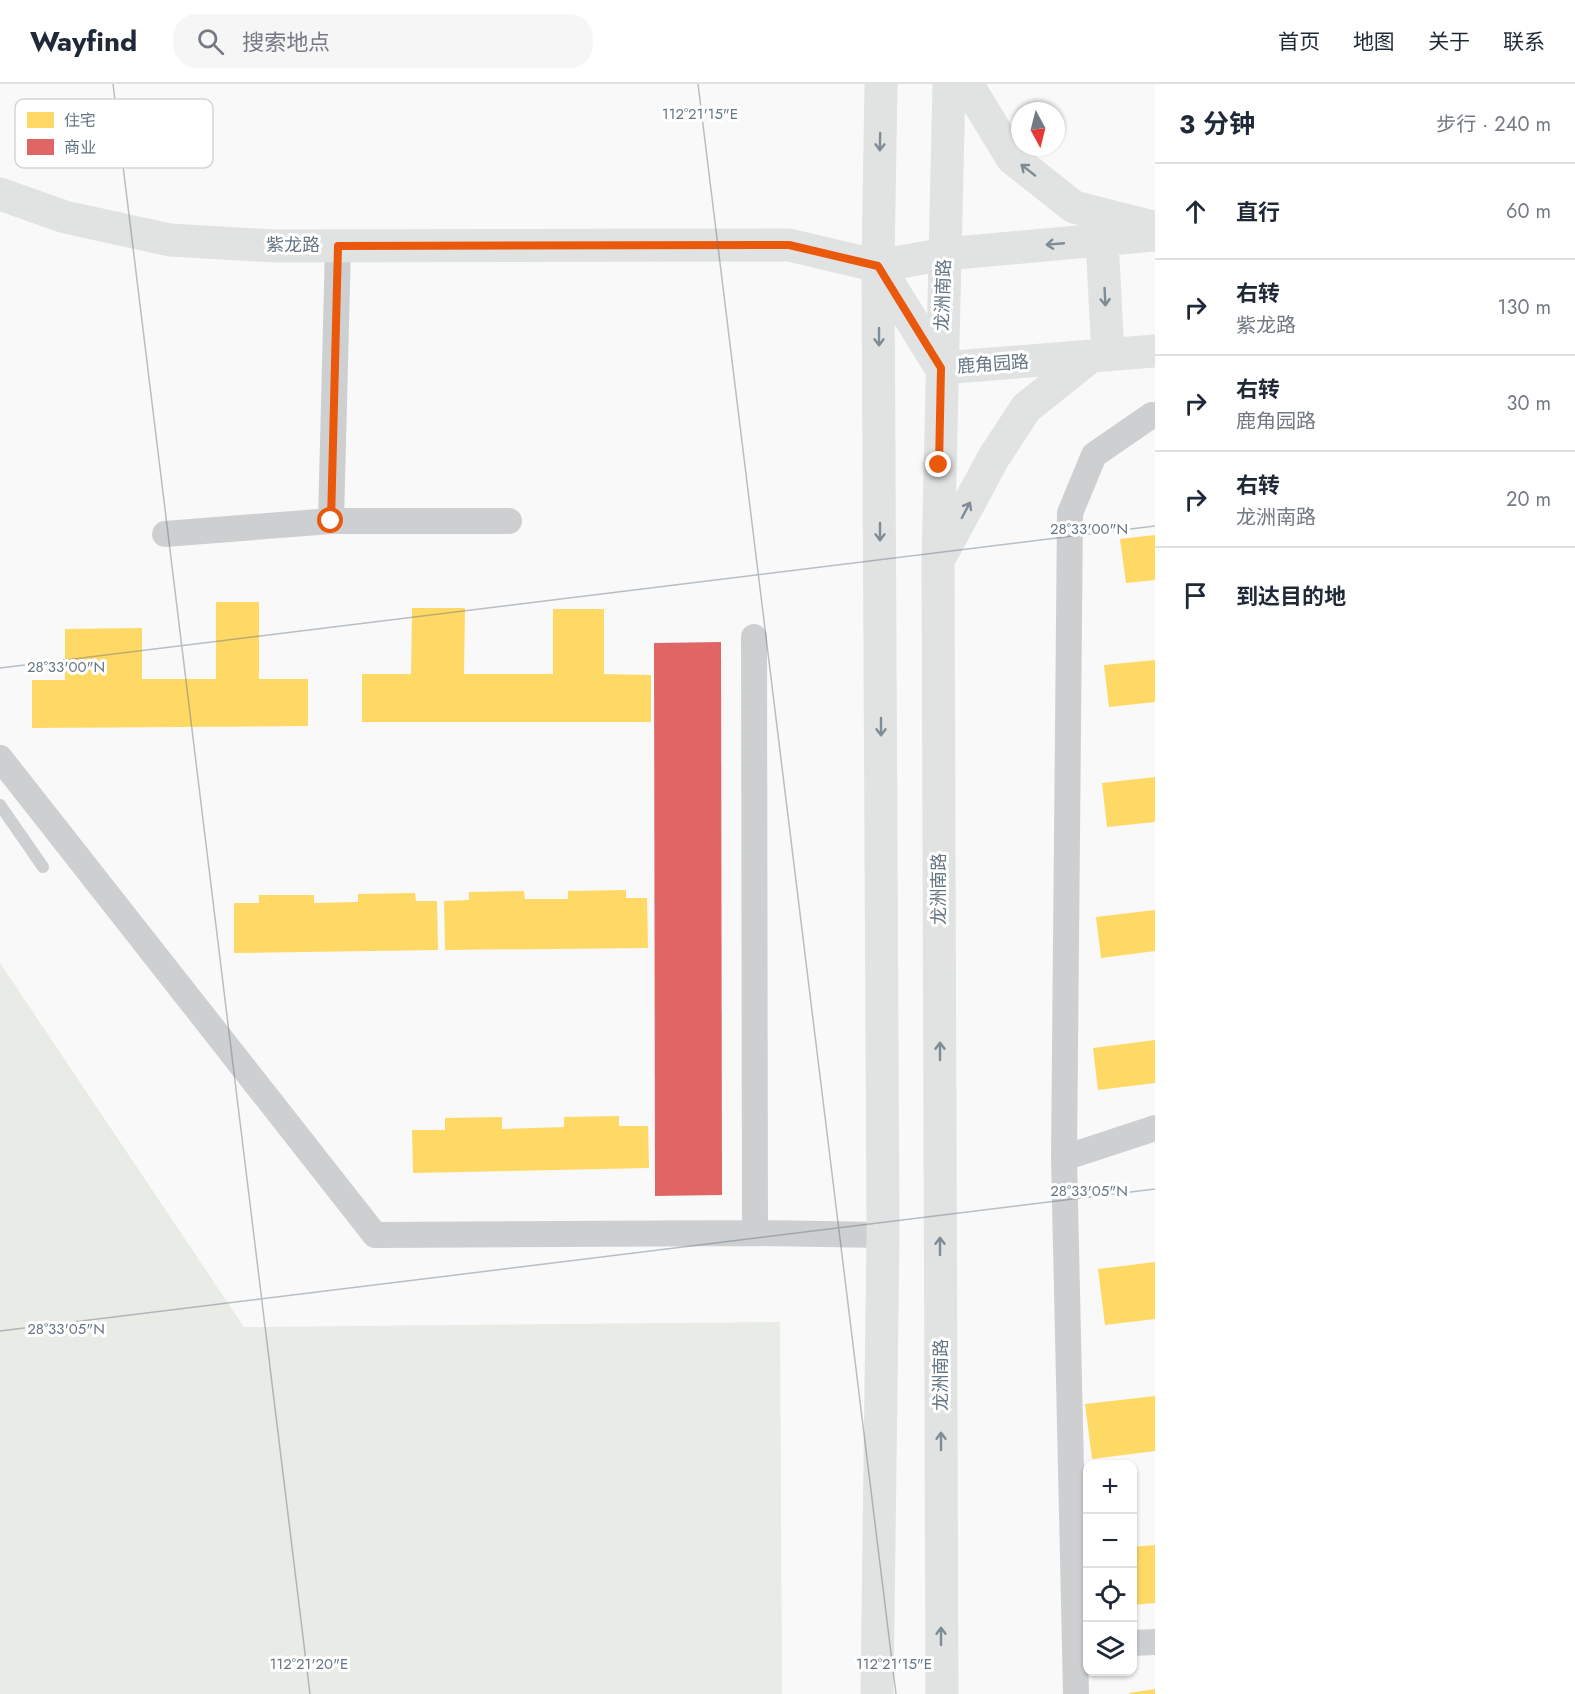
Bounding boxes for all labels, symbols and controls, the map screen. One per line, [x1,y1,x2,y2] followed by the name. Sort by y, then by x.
[173,14,593,68] search box
[30,21,137,62] text: Wayfind
[194,25,227,58] icon: search
[242,26,330,58] text: 搜索地点
[1278,27,1320,57] text: 首页
[1353,27,1395,57] text: 地图
[1428,27,1470,57] text: 关于
[1503,27,1545,57] text: 联系
[15,99,213,168] legend
[1011,102,1065,156] north arrow
[662,103,738,125] text: 112°21'15"E
[1179,105,1255,143] text: 3 分钟
[64,109,96,132] text: 住宅
[1436,110,1551,139] text: 步行 · 240 m
[874,132,886,152] one-way arrow
[64,136,96,159] text: 商业
[1020,164,1036,177] one-way arrow
[1179,195,1212,228] icon: ahead
[1236,196,1280,228] text: 直行
[1506,197,1551,226] text: 60 m
[266,232,320,258] street label: 紫龙路
[1045,239,1065,250] one-way arrow
[929,259,957,331] street label: 龙洲南路
[1236,277,1280,309] text: 右转
[1099,287,1110,307] one-way arrow
[1179,291,1212,324] icon: right
[1497,293,1551,322] text: 130 m
[1236,311,1296,340] text: 紫龙路
[873,327,885,347] one-way arrow
[956,349,1030,379] street label: 鹿角园路
[1236,373,1280,405] text: 右转
[1179,387,1212,420] icon: right
[1506,389,1551,418] text: 30 m
[1236,407,1316,436] text: 鹿角园路
[925,451,951,477] route end
[1236,469,1280,501] text: 右转
[1179,483,1212,516] icon: right
[1506,485,1551,514] text: 20 m
[961,501,972,519] one-way arrow
[1236,503,1316,532] text: 龙洲南路
[317,507,343,533] route start
[1050,518,1128,540] text: 28°33'00"N
[874,522,886,542] one-way arrow
[1179,579,1212,612] icon: arrive
[1236,580,1346,612] text: 到达目的地
[27,656,105,678] text: 28°33'00"N
[875,717,887,737] one-way arrow
[926,853,952,925] street label: 龙洲南路
[934,1041,946,1061] one-way arrow
[1050,1180,1128,1202] text: 28°33'05"N
[934,1236,946,1256] one-way arrow
[27,1318,105,1340] text: 28°33'05"N
[928,1339,954,1411] street label: 龙洲南路
[935,1431,947,1451] one-way arrow
[1083,1460,1137,1676] map controls
[1083,1460,1137,1514] button: +
[1083,1514,1137,1568] button: −
[1083,1568,1137,1622] button: locate
[1083,1622,1137,1676] button: layers
[935,1626,947,1646] one-way arrow
[270,1653,348,1675] text: 112°21'20"E
[856,1653,932,1675] text: 112°21'15"E

